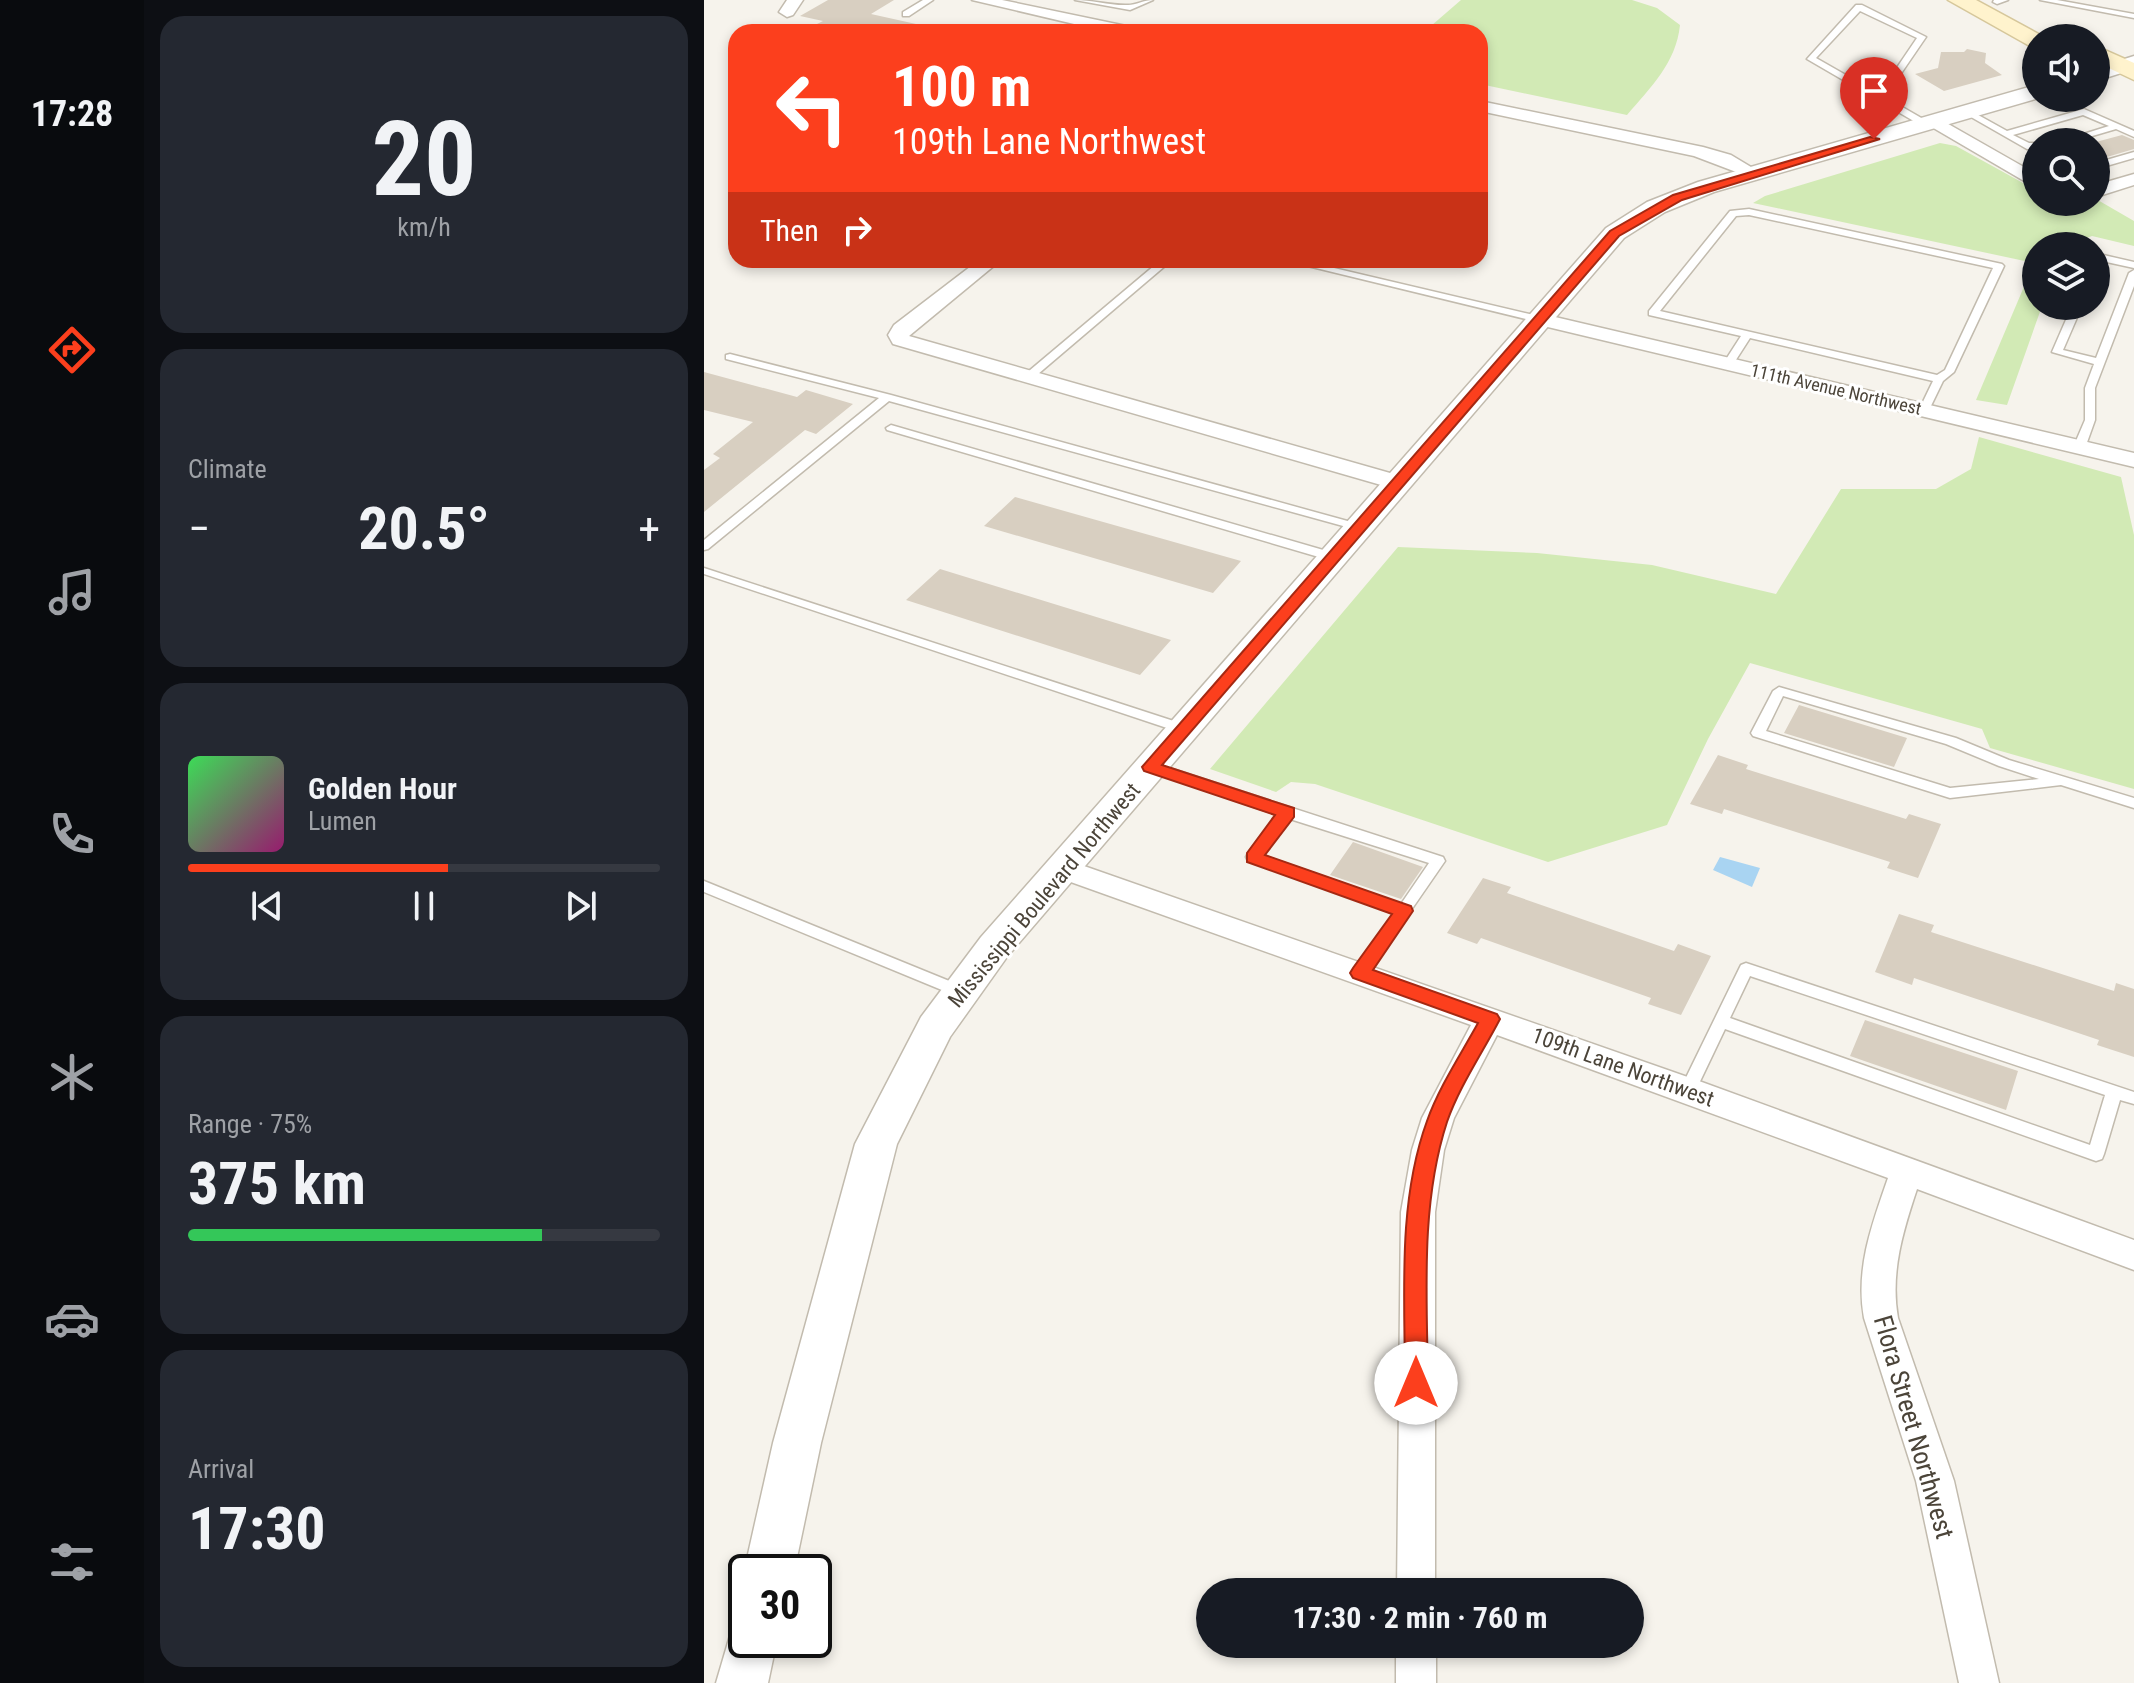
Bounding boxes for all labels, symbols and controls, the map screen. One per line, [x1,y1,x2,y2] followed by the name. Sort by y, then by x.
[2022,24,2110,320] map controls
[2022,24,2110,112] button: sound
[892,54,1031,120] text: 100 m
[760,56,864,160] icon: left
[1840,57,1908,139] pin
[1852,69,1896,113] icon: arrive
[31,93,113,135] text: 17:28
[371,99,477,220] text: 20
[892,121,1206,163] text: 109th Lane Northwest
[2022,128,2110,216] button: search
[835,208,879,252] icon: right
[397,212,451,242] text: km/h
[760,213,819,248] text: Then
[2022,232,2110,320] button: layers
[44,322,100,378] icon: directions
[1749,359,1923,419] street label: 111th Avenue Northwest
[188,454,267,484] text: Climate
[358,493,490,564] text: 20.5°
[188,503,210,555] text: −
[638,503,660,555] text: +
[44,564,100,620] icon: music
[308,771,457,806] text: Golden Hour
[943,778,1145,1012] street label: Mississippi Boulevard Northwest
[44,806,100,862] icon: phone
[308,806,377,836] text: Lumen
[245,884,289,928] icon: previous
[402,884,446,928] icon: pause
[559,884,603,928] icon: next
[1529,1022,1717,1112] street label: 109th Lane Northwest
[44,1049,100,1105] icon: climate
[188,1109,312,1139] text: Range · 75%
[188,1148,366,1219] text: 375 km
[44,1291,100,1347] icon: car
[1868,1312,1960,1542] street label: Flora Street Northwest
[1374,1341,1458,1425] position arrow
[188,1454,254,1484] text: Arrival
[188,1493,326,1564] text: 17:30
[44,1534,100,1590] icon: filters
[728,1554,832,1658] speed limit sign: 30
[1293,1600,1547,1635] text: 17:30 · 2 min · 760 m

